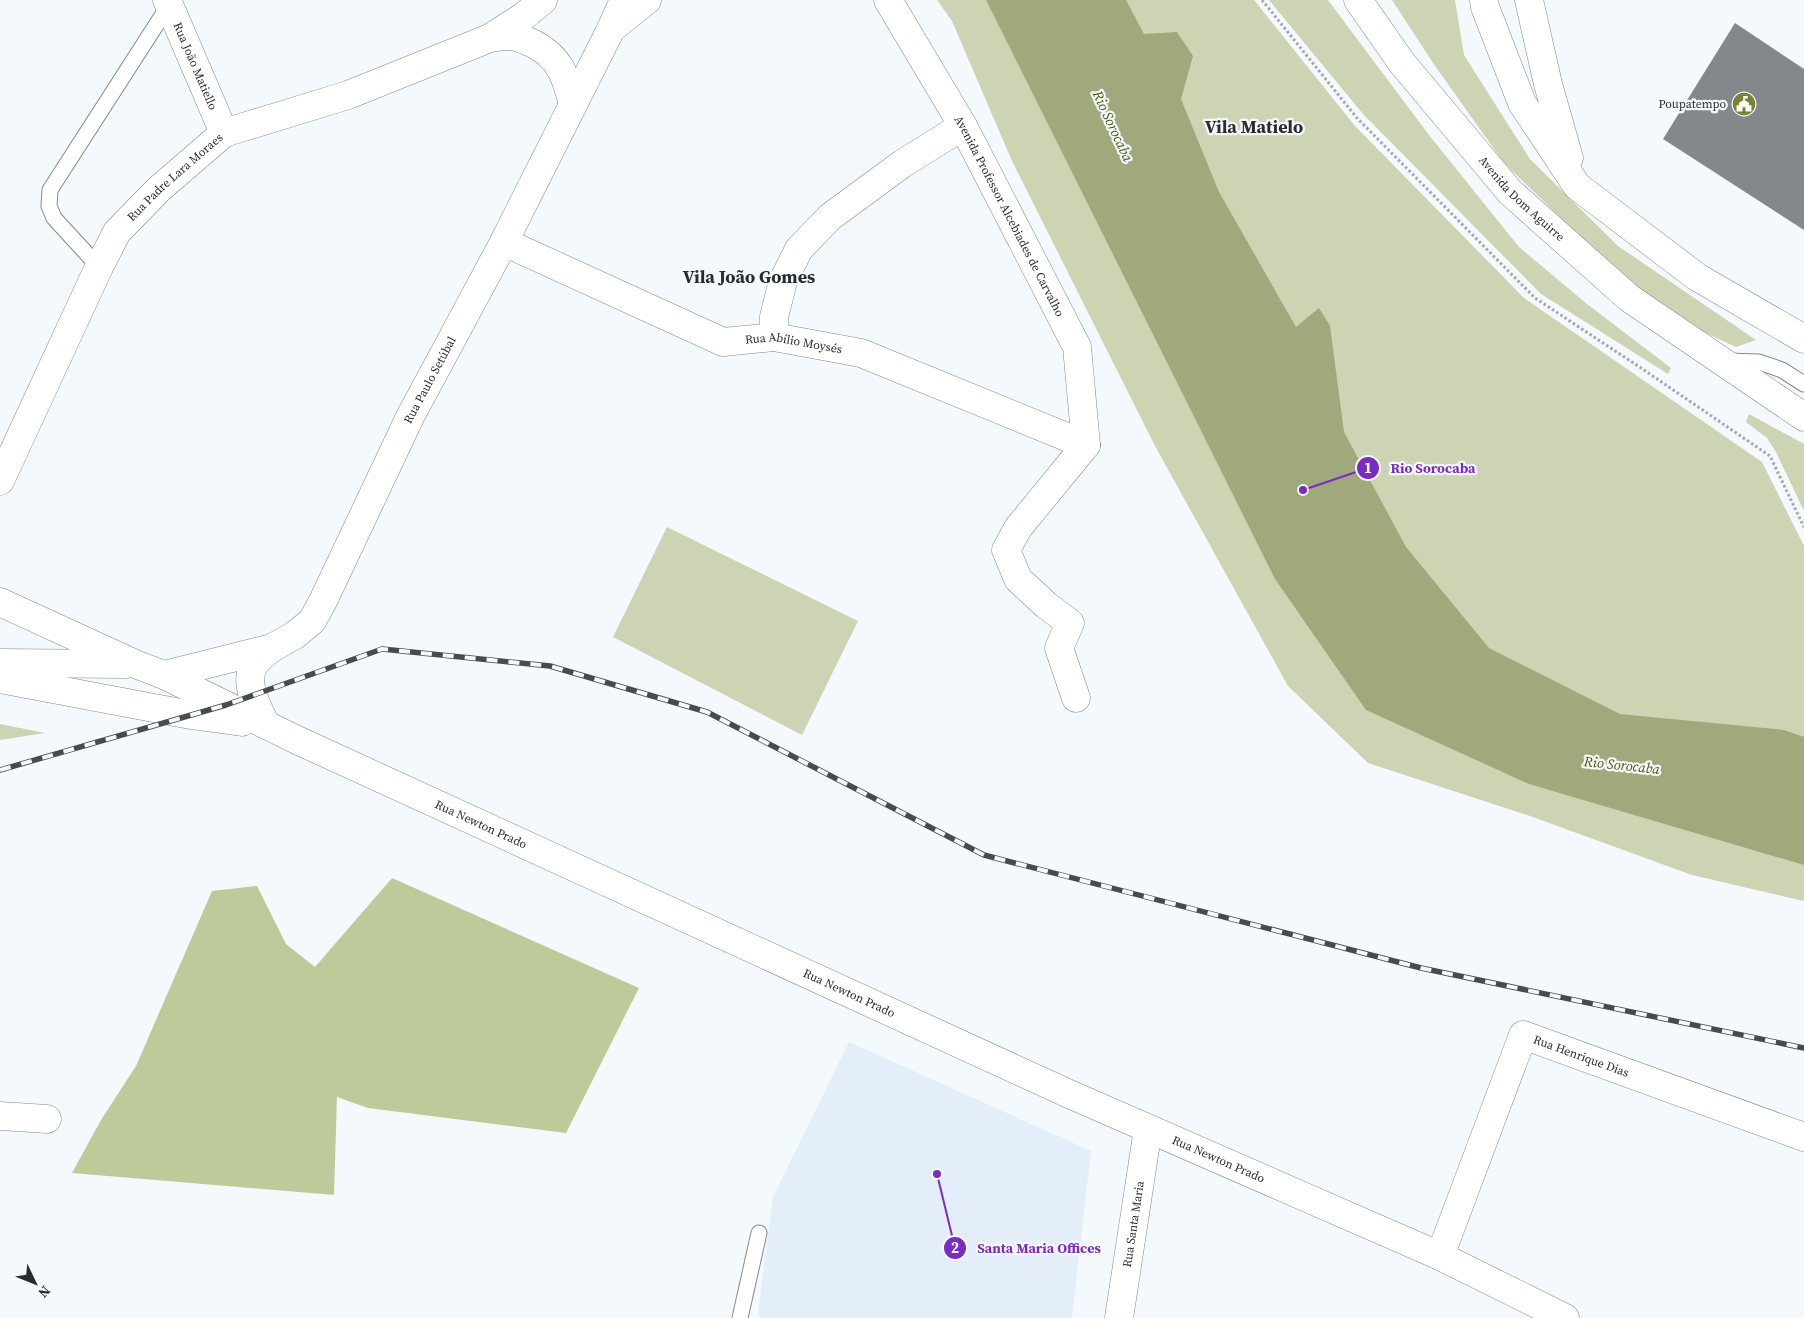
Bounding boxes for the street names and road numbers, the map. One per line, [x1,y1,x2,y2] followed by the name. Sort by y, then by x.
[170,20,221,113] street label: Rua João Matiello
[951,113,1068,320] street label: Avenida Professor Alcebiades de Carvalho
[124,130,226,225] street label: Rua Padre Lara Moraes
[1475,153,1568,245] street label: Avenida Dom Aguirre
[744,329,843,357] street label: Rua Abílio Moysés
[400,333,460,426] street label: Rua Paulo Setúbal
[432,796,530,853] street label: Rua Newton Prado
[801,965,898,1021] street label: Rua Newton Prado
[1531,1031,1631,1081] street label: Rua Henrique Dias
[1170,1132,1268,1187] street label: Rua Newton Prado
[1119,1179,1148,1268] street label: Rua Santa Maria

